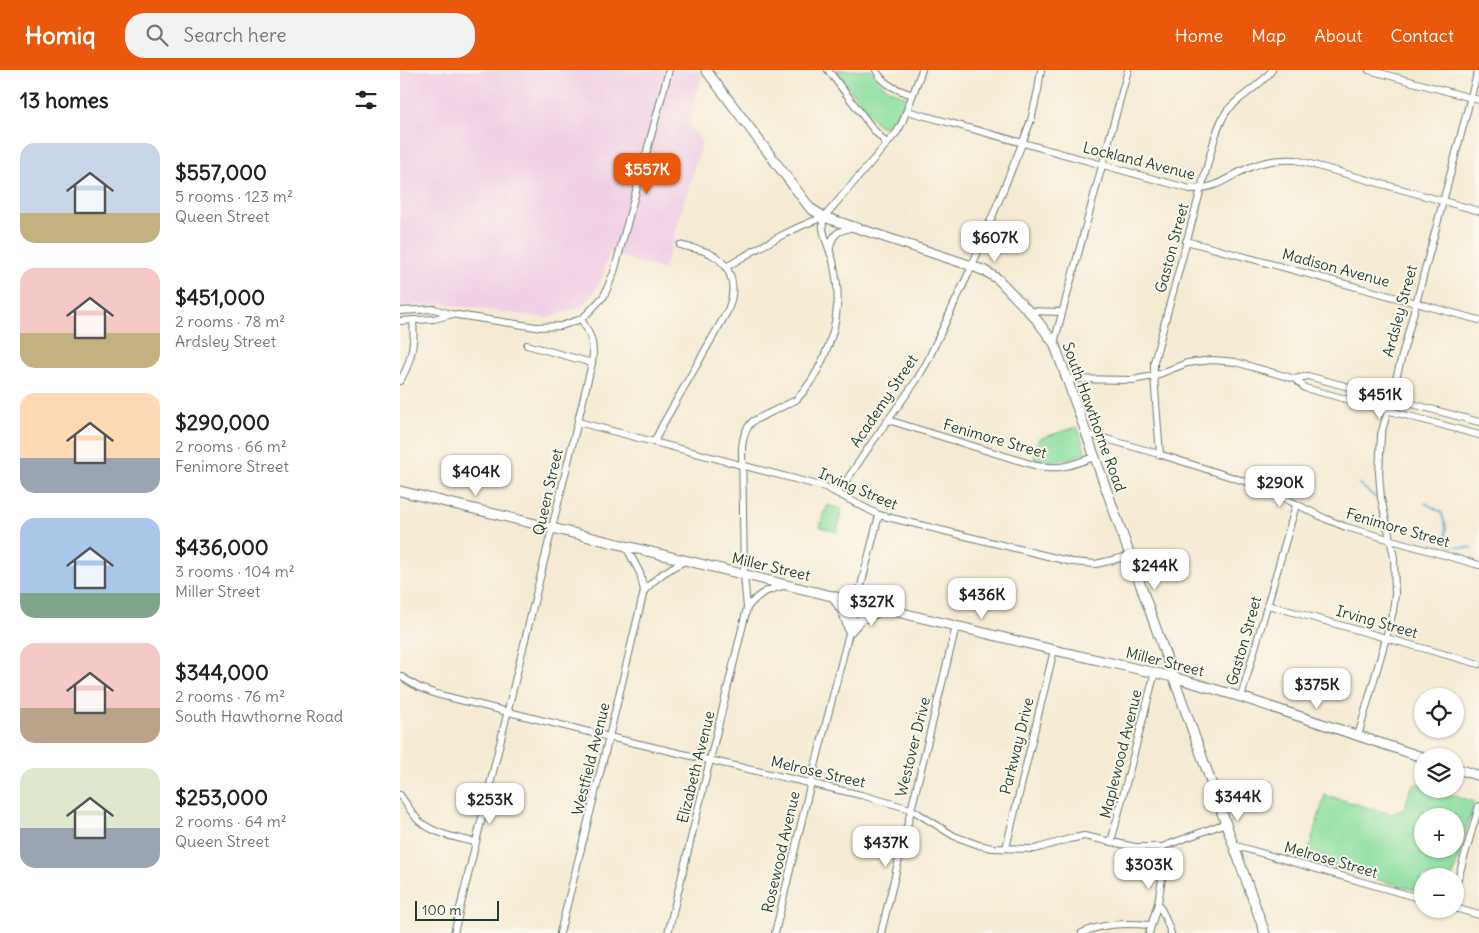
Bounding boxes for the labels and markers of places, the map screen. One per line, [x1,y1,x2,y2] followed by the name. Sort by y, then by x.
[612,152,682,195] pin: $557K
[960,220,1030,263] pin: $607K
[1345,378,1415,420] pin: $451K
[441,454,511,497] pin: $404K
[1245,466,1315,508] pin: $290K
[1120,548,1190,591] pin: $244K
[947,578,1017,620] pin: $436K
[837,584,907,627] pin: $327K
[1282,668,1352,710] pin: $375K
[1203,780,1273,822] pin: $344K
[455,782,525,825] pin: $253K
[851,826,921,868] pin: $437K
[1114,848,1184,890] pin: $303K

